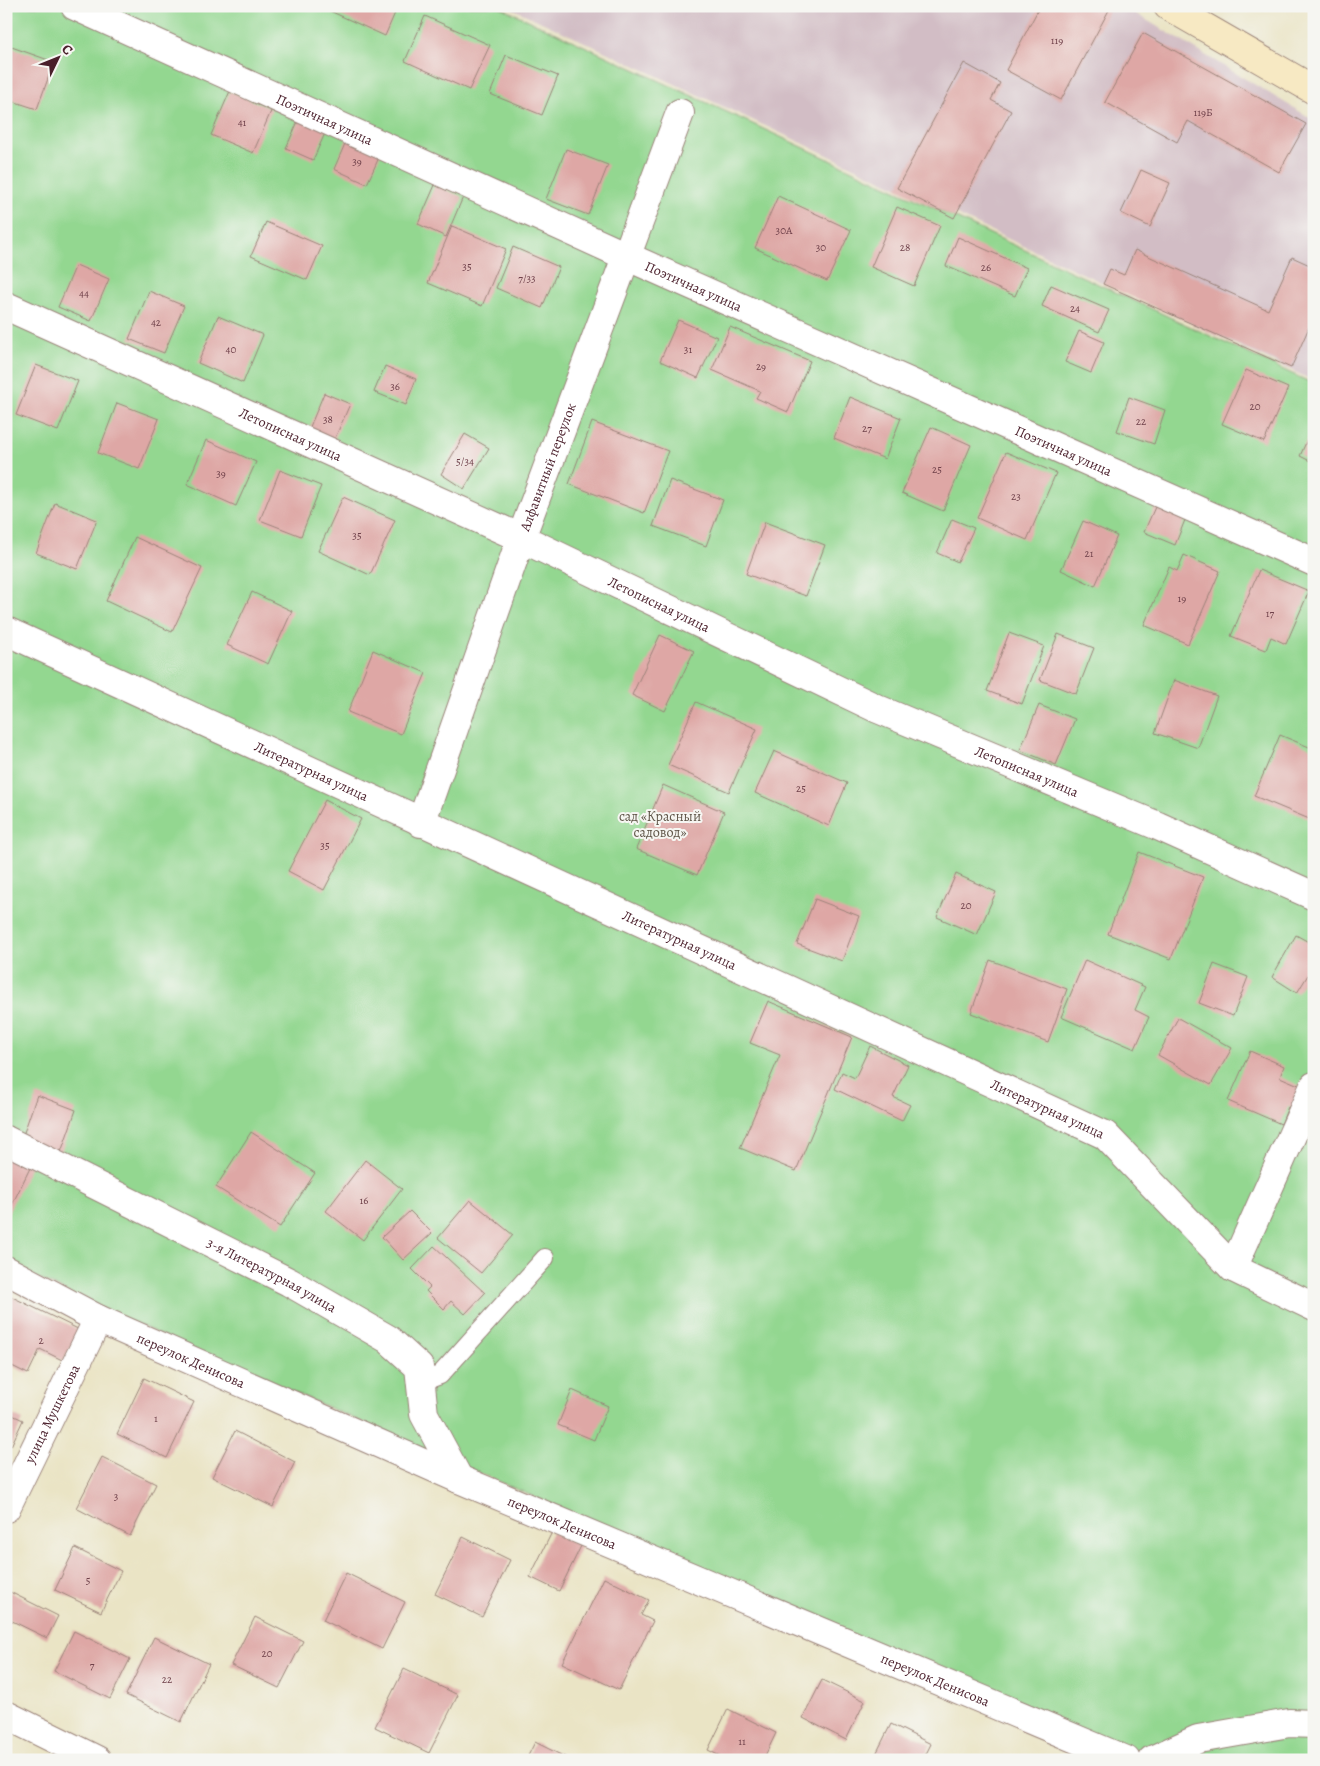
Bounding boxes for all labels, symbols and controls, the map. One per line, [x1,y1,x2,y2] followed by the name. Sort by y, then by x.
[32,32,82,82] north arrow
[1051,33,1063,48] house number: 119
[57,40,77,59] text: С
[273,89,376,150] street label: Поэтичная улица
[1193,105,1213,120] house number: 119Б
[238,115,247,130] house number: 41
[352,154,362,169] house number: 39
[776,223,793,238] house number: 30А
[816,240,826,255] house number: 30
[900,240,910,255] house number: 28
[642,257,745,317] street label: Поэтичная улица
[462,259,472,274] house number: 35
[981,260,991,275] house number: 26
[518,271,536,286] house number: 7/33
[79,286,89,301] house number: 44
[1070,301,1080,316] house number: 24
[151,315,161,330] house number: 42
[226,342,237,357] house number: 40
[684,342,692,357] house number: 31
[756,359,766,374] house number: 29
[390,379,400,394] house number: 36
[1249,399,1261,414] house number: 20
[515,400,581,535] street label: Алфавитный переулок
[236,403,345,466] street label: Летописная улица
[323,412,333,427] house number: 38
[1136,414,1146,429] house number: 22
[862,421,872,436] house number: 27
[1012,421,1115,481] street label: Поэтичная улица
[456,454,474,469] house number: 5/34
[932,462,942,477] house number: 25
[216,466,226,481] house number: 39
[1011,489,1021,504] house number: 23
[352,528,362,543] house number: 35
[1085,546,1094,561] house number: 21
[605,572,713,637] street label: Летописная улица
[1178,591,1186,606] house number: 19
[1266,606,1275,621] house number: 17
[251,737,372,806] street label: Литературная улица
[972,742,1082,802] street label: Летописная улица
[796,781,806,796] house number: 25
[619,807,701,842] park label: сад «Красный садовод»
[320,838,330,853] house number: 35
[960,898,972,913] house number: 20
[619,906,740,975] street label: Литературная улица
[987,1075,1108,1144] street label: Литературная улица
[360,1193,368,1208] house number: 16
[204,1233,340,1318] street label: 3-я Литературная улица
[134,1328,248,1393] street label: переулок Денисова
[38,1333,44,1348] house number: 2
[20,1361,85,1467] street label: улица Мушкетова
[154,1411,158,1426] house number: 1
[114,1489,118,1504] house number: 3
[505,1492,620,1554] street label: переулок Денисова
[86,1573,91,1588] house number: 5
[261,1646,273,1661] house number: 20
[878,1649,993,1712] street label: переулок Денисова
[90,1658,95,1673] house number: 7
[162,1672,172,1687] house number: 22
[738,1734,746,1749] house number: 11

